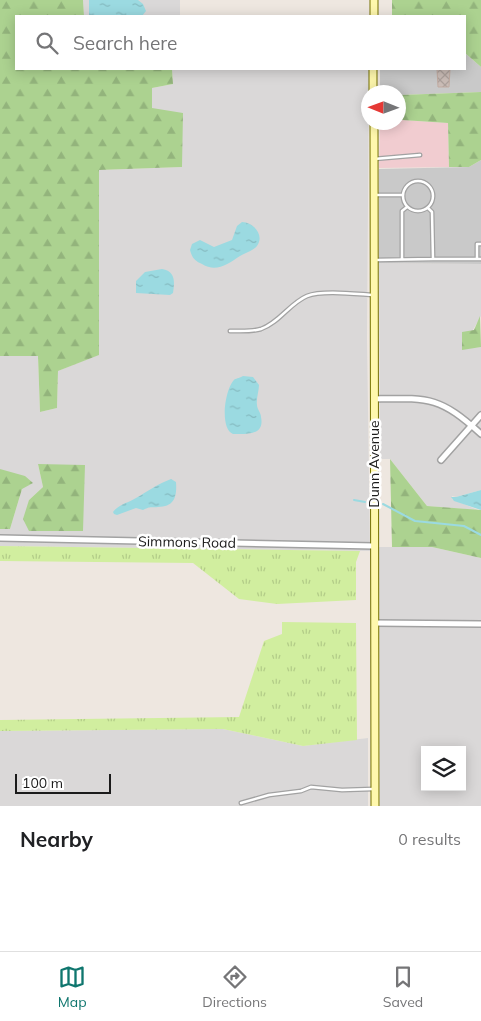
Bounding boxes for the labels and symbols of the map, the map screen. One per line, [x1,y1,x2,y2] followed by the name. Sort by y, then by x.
[361,85,406,130] north arrow
[365,420,383,508] street label: Dunn Avenue
[138,532,236,552] street label: Simmons Road
[15,771,111,794] scale bar

